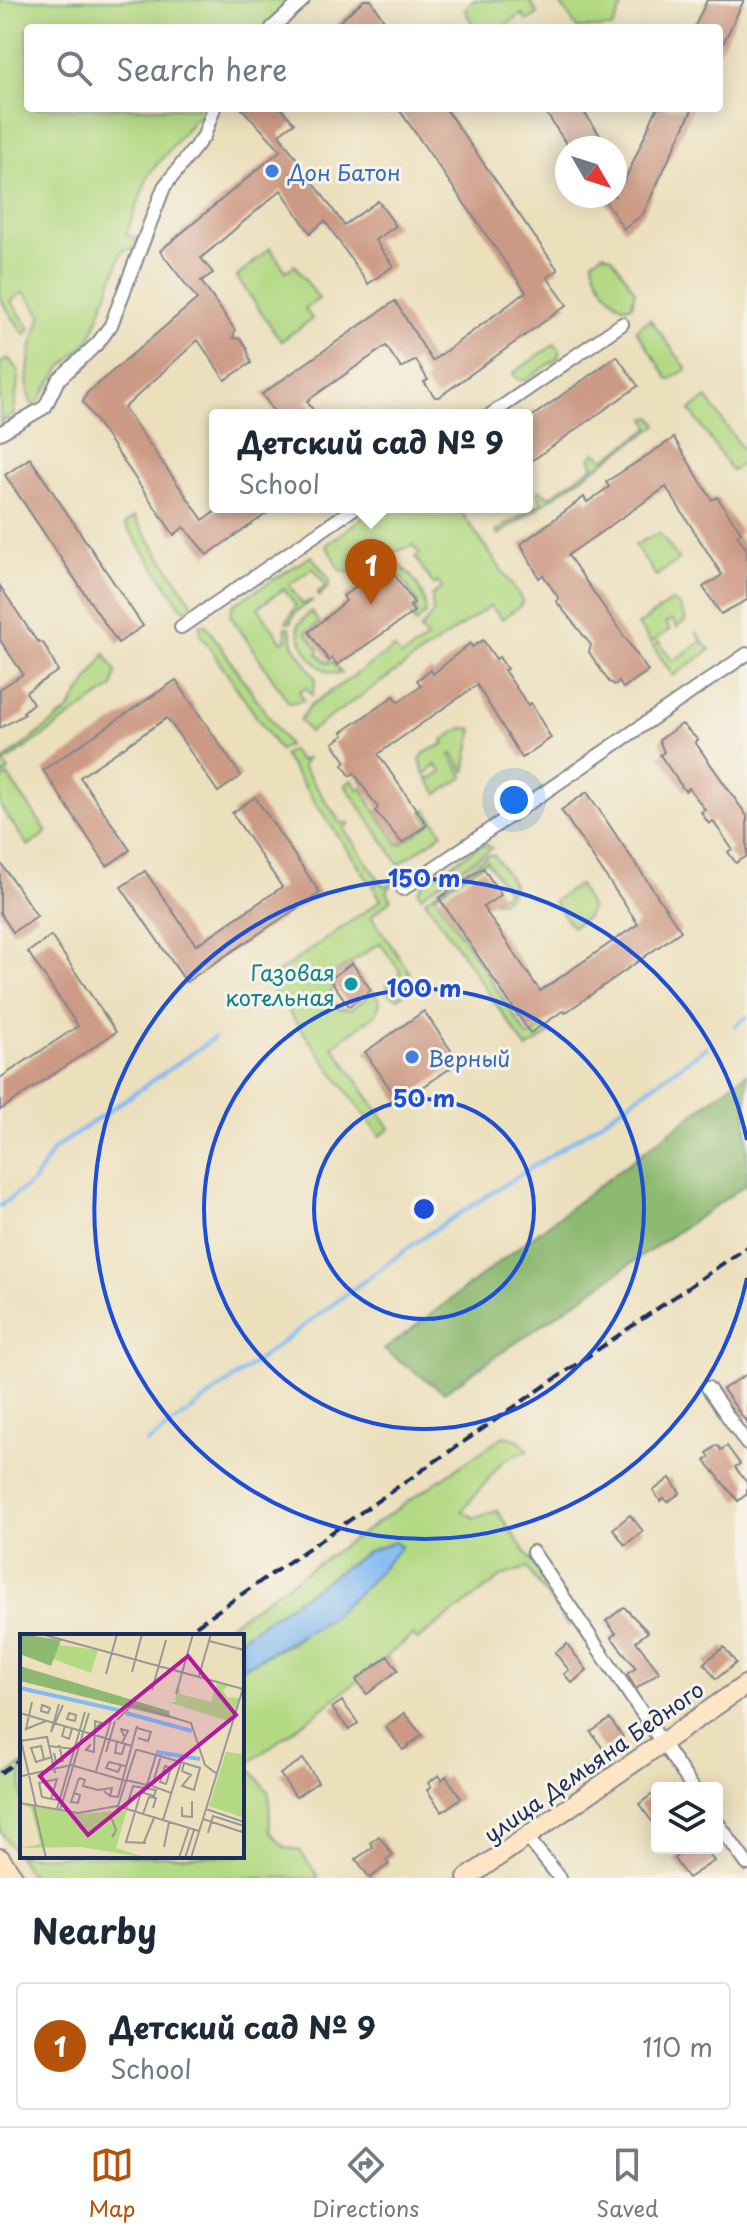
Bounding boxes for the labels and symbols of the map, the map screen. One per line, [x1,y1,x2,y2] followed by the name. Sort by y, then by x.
[555,136,627,208] north arrow
[287,155,401,188] place label: Дон Батон
[263,162,281,180] marker: Дон Батон
[345,539,397,605] pin: 1
[494,780,534,820] your location
[388,859,460,895] text: 150 m
[225,955,335,1013] place label: Газовая котельная
[387,969,461,1005] text: 100 m
[342,975,360,993] marker: Газовая котельная
[428,1041,510,1074] place label: Верный
[403,1048,421,1066] marker: Верный
[393,1079,455,1115] text: 50 m
[410,1195,438,1223] centre of rings
[20,1634,244,1858] inset map
[476,1672,710,1850] street label: улица Демьяна Бедного

